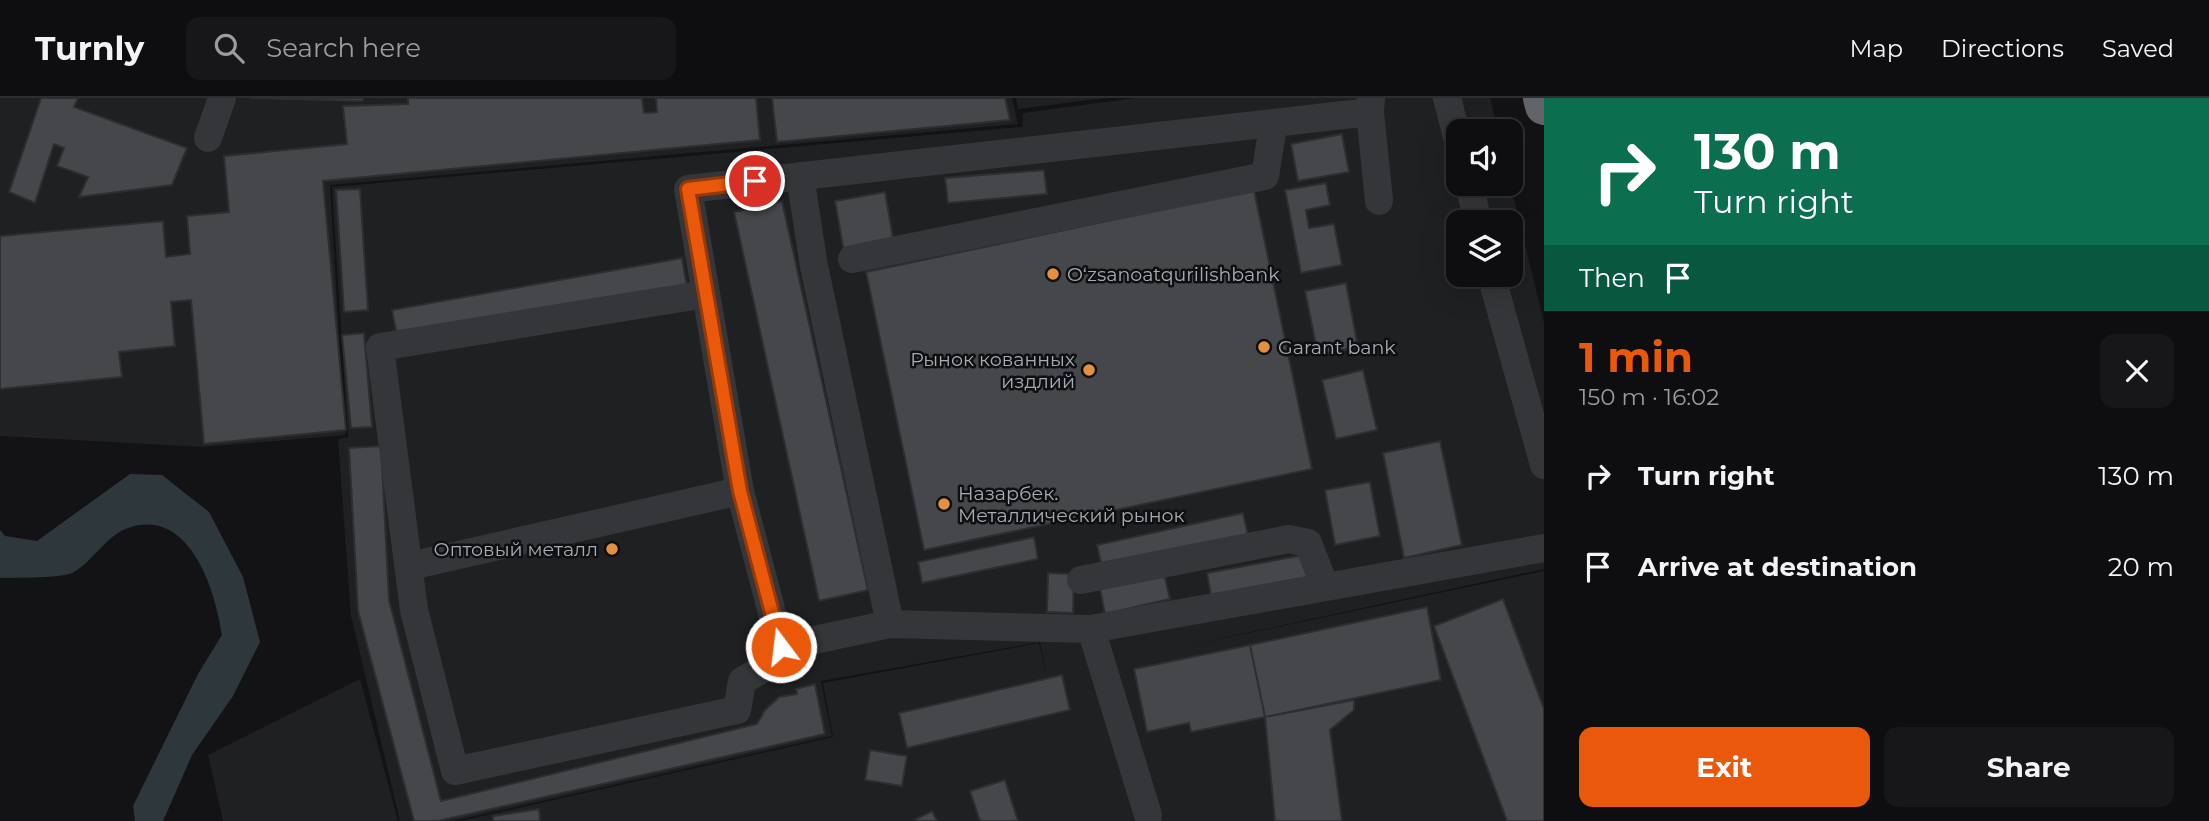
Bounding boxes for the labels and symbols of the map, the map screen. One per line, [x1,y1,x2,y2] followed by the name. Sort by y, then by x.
[725,151,785,211] pin
[1067,263,1280,286] place label: Oʻzsanoatqurilishbank
[1045,266,1061,282] marker: Oʻzsanoatqurilishbank
[1278,336,1396,359] place label: Garant bank
[1256,339,1272,355] marker: Garant bank
[910,348,1075,393] place label: Рынок кованных издлий
[1081,362,1097,378] marker: Рынок кованных издлий
[958,482,1185,527] place label: Назарбек. Металлический рынок
[936,496,952,512] marker: Назарбек. Металлический рынок
[433,538,598,561] place label: Оптовый металл
[604,541,620,557] marker: Оптовый металл
[744,610,818,684] position arrow

